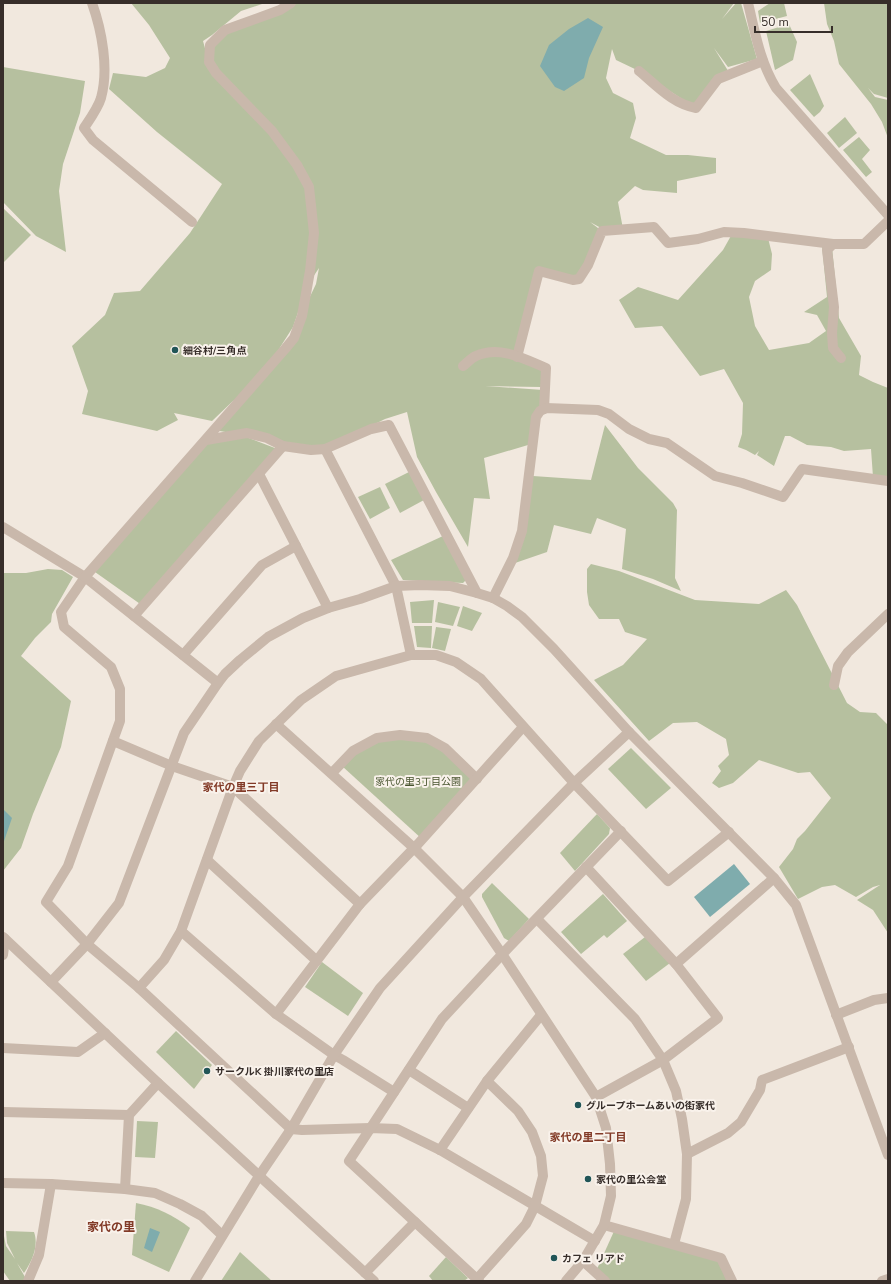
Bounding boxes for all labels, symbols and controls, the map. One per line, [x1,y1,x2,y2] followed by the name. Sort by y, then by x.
[755,8,832,34] scale bar
[761,14,789,30] text: 50 m
[183,344,247,358] place label: 細谷村/三角点
[170,345,180,355] marker: 細谷村/三角点
[375,775,461,789] park label: 家代の里3丁目公園
[203,780,280,795] district label: 家代の里三丁目
[215,1065,334,1079] place label: サークルK 掛川家代の里店
[202,1066,212,1076] marker: サークルK 掛川家代の里店
[586,1099,715,1113] place label: グループホームあいの街家代
[573,1100,583,1110] marker: グループホームあいの街家代
[550,1130,627,1145] district label: 家代の里二丁目
[596,1173,666,1187] place label: 家代の里公会堂
[583,1174,593,1184] marker: 家代の里公会堂
[87,1219,135,1235] district label: 家代の里
[562,1252,625,1266] place label: カフェ リアド
[549,1253,559,1263] marker: カフェ リアド

